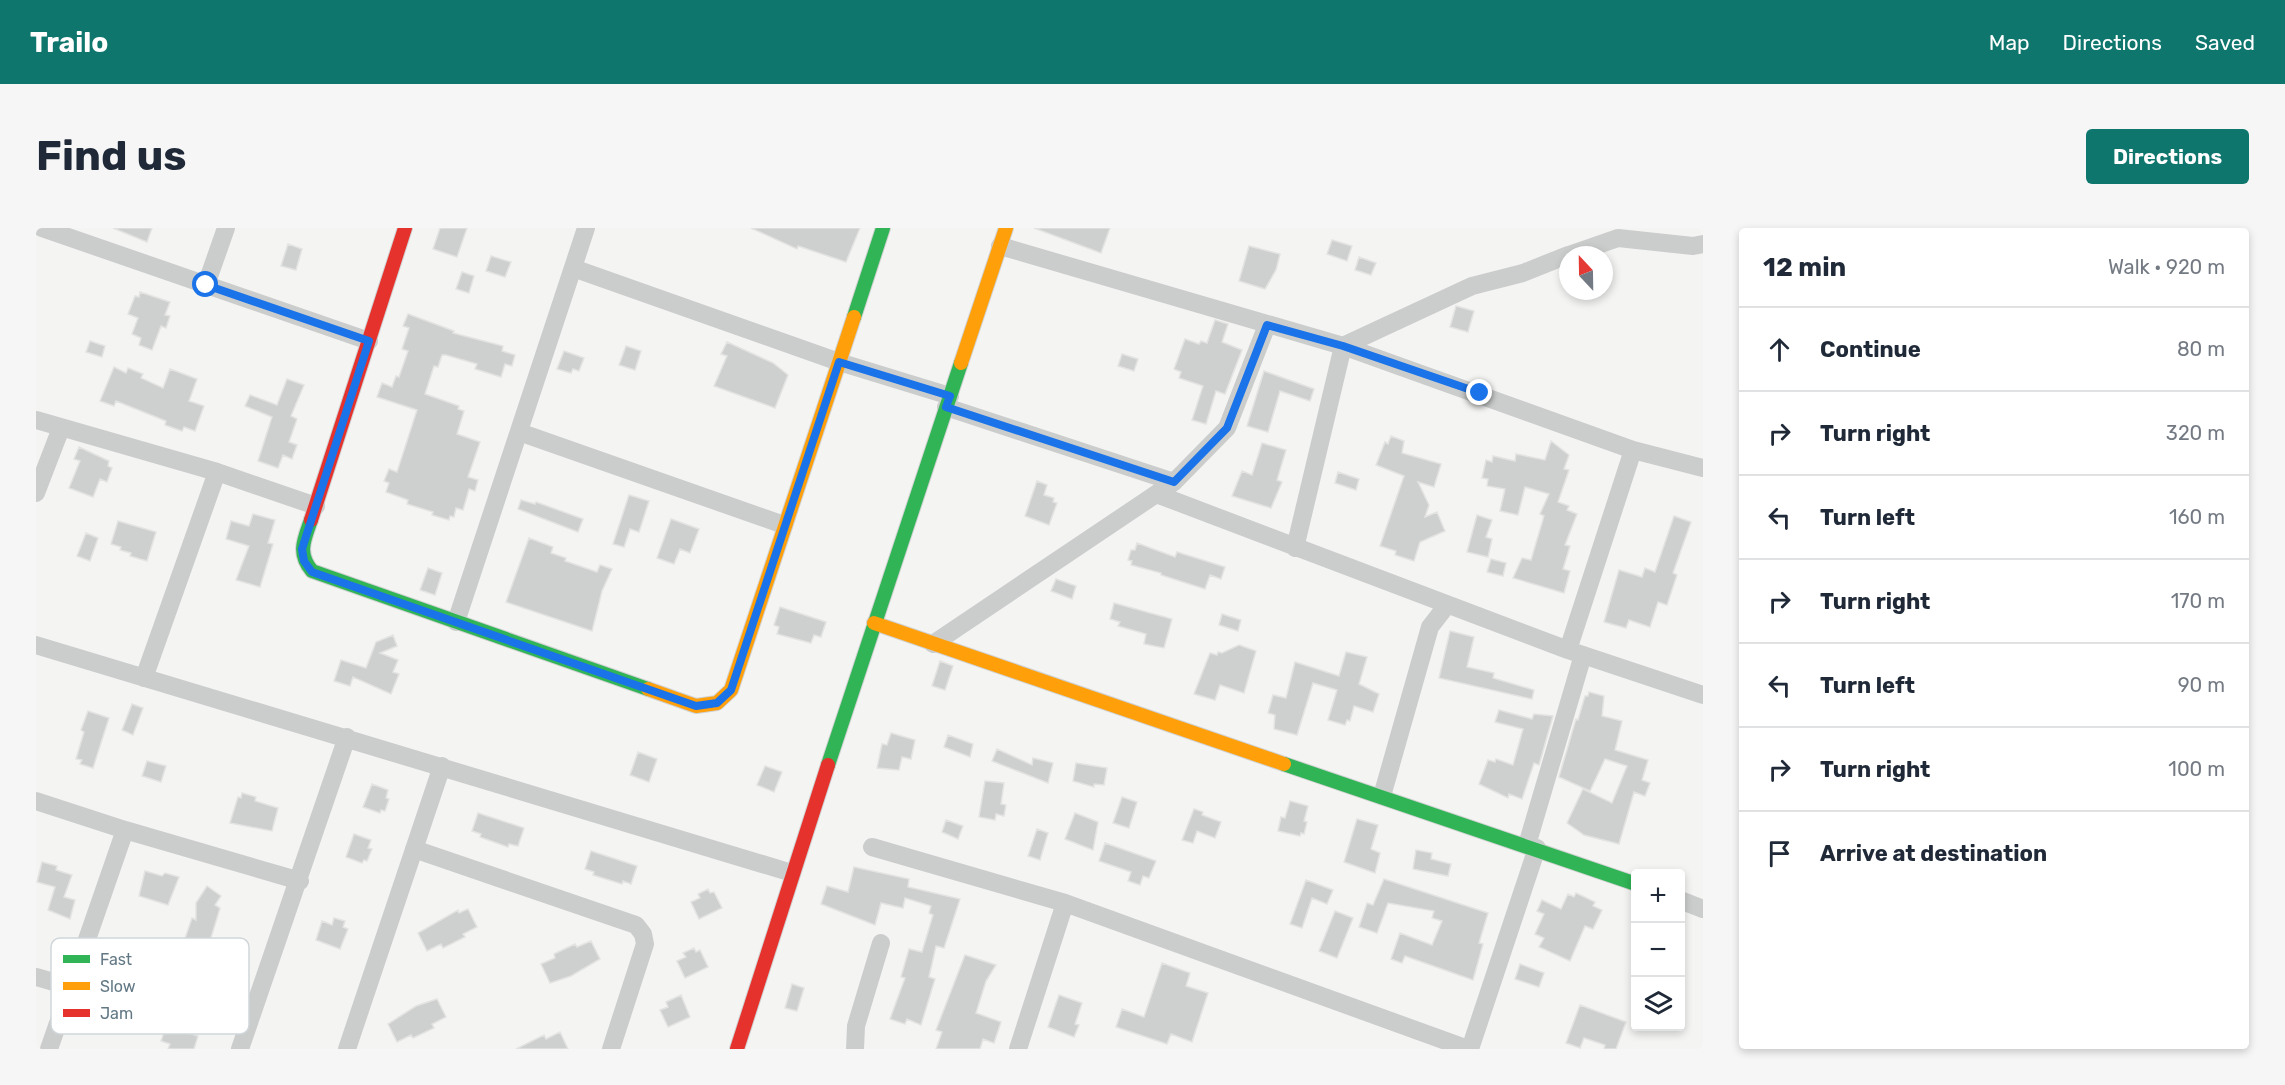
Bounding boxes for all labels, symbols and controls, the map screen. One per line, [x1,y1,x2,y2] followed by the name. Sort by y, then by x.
[30,26,108,59] text: Trailo
[1989,30,2030,55] text: Map
[2063,30,2162,55] text: Directions
[2195,30,2255,55] text: Saved
[2086,129,2249,184] button: Directions
[36,131,187,181] text: Find us
[1559,246,1613,300] north arrow
[1763,252,1846,283] text: 12 min
[2108,255,2225,279] text: Walk · 920 m
[192,271,218,297] route start
[1763,333,1796,366] icon: ahead
[1820,336,1921,363] text: Continue
[2177,337,2225,361] text: 80 m
[1466,379,1492,405] route end
[1763,417,1796,450] icon: right
[1820,420,1930,447] text: Turn right
[2166,421,2225,445] text: 320 m
[1763,501,1796,534] icon: left
[1820,504,1915,531] text: Turn left
[2169,505,2225,529] text: 160 m
[1763,585,1796,618] icon: right
[1820,588,1930,615] text: Turn right
[2171,589,2225,613] text: 170 m
[1763,669,1796,702] icon: left
[1820,672,1915,699] text: Turn left
[2178,673,2225,697] text: 90 m
[1763,753,1796,786] icon: right
[1820,756,1930,783] text: Turn right
[2168,757,2225,781] text: 100 m
[1763,837,1796,870] icon: arrive
[1820,840,2047,867] text: Arrive at destination
[1631,869,1685,1031] map controls
[1631,869,1685,923] button: +
[1631,923,1685,977] button: −
[51,938,249,1034] legend
[100,950,132,969] text: Fast
[100,977,136,996] text: Slow
[1631,977,1685,1031] button: layers
[100,1004,133,1023] text: Jam

